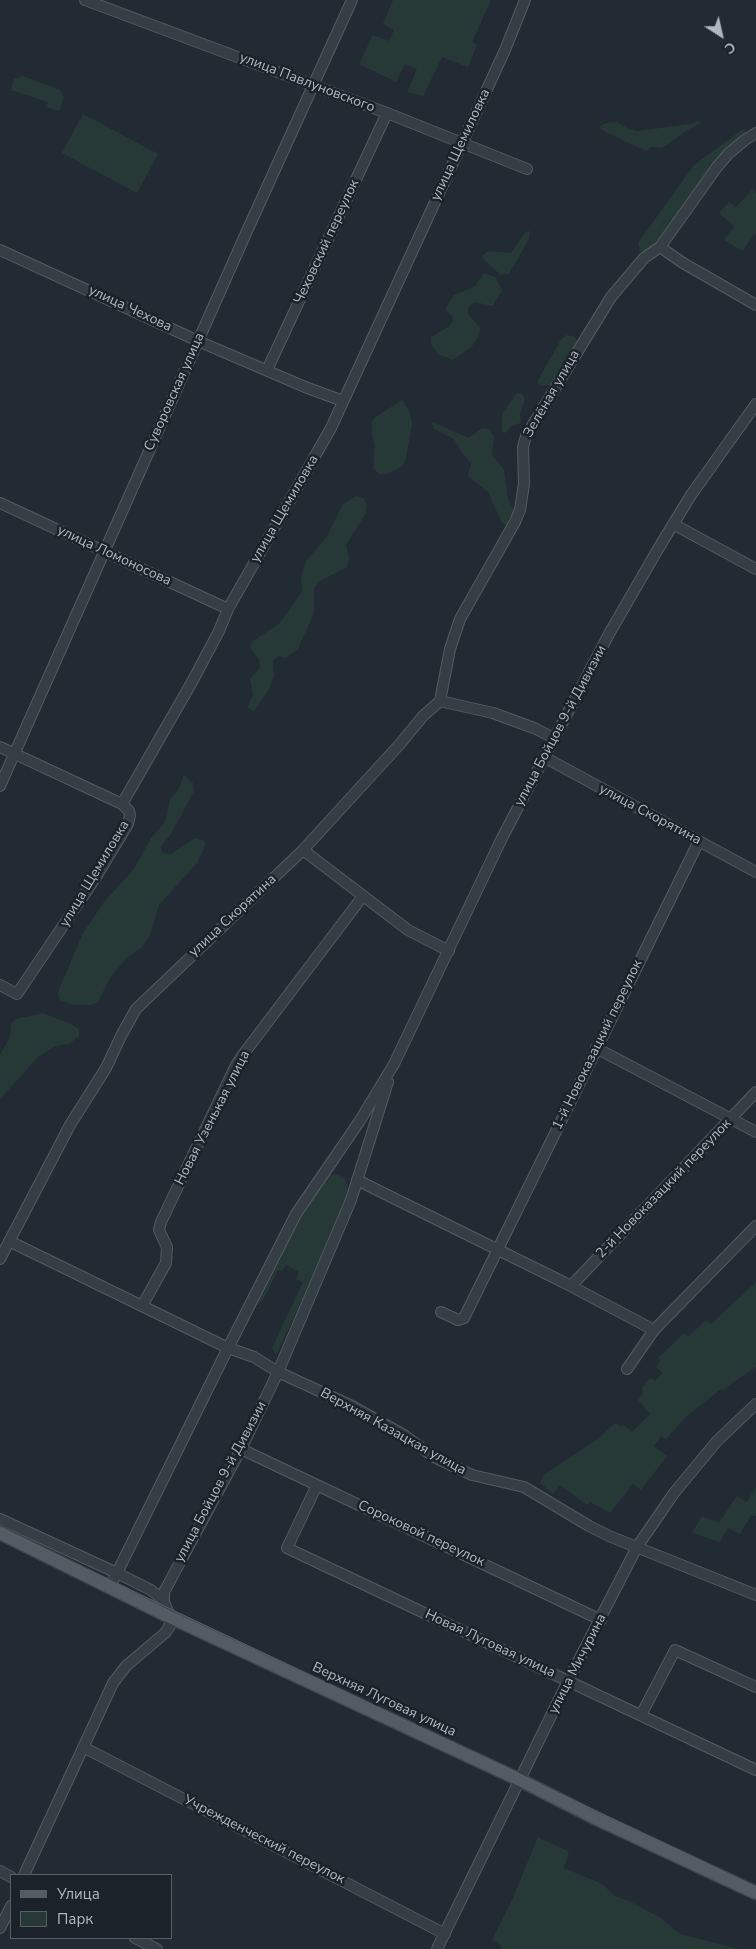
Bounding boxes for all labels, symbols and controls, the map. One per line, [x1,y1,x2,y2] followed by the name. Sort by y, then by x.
[696,10,746,60] north arrow
[721,37,739,58] text: С
[237,49,377,117] street label: улица Павлуновского
[428,86,494,204] street label: улица Щемиловка
[291,177,363,307] street label: Чеховский переулок
[86,282,174,336] street label: улица Чехова
[141,330,209,454] street label: Суворовская улица
[520,347,584,441] street label: Зелёная улица
[247,452,323,566] street label: улица Щемиловка
[54,522,174,590] street label: улица Ломоносова
[511,643,611,809] street label: улица Бойцов 9-й Дивизии
[596,781,704,849] street label: улица Скорятина
[57,818,133,930] street label: улица Щемиловка
[186,871,280,961] street label: улица Скорятина
[549,957,647,1133] street label: 1-й Новоказацкий переулок
[172,1048,254,1188] street label: Новая Узенькая улица
[593,1116,735,1262] street label: 2-й Новоказацкий переулок
[317,1385,469,1479] street label: Верхняя Казацкая улица
[171,1399,271,1565] street label: улица Бойцов 9-й Дивизии
[355,1497,487,1571] street label: Сороковой переулок
[422,1606,558,1682] street label: Новая Луговая улица
[546,1611,610,1717] street label: улица Мичурина
[309,1659,459,1741] street label: Верхняя Луговая улица
[181,1792,347,1888] street label: Учрежденческий переулок
[10,1874,172,1939] legend
[57,1884,100,1904] text: Улица
[57,1909,93,1929] text: Парк

